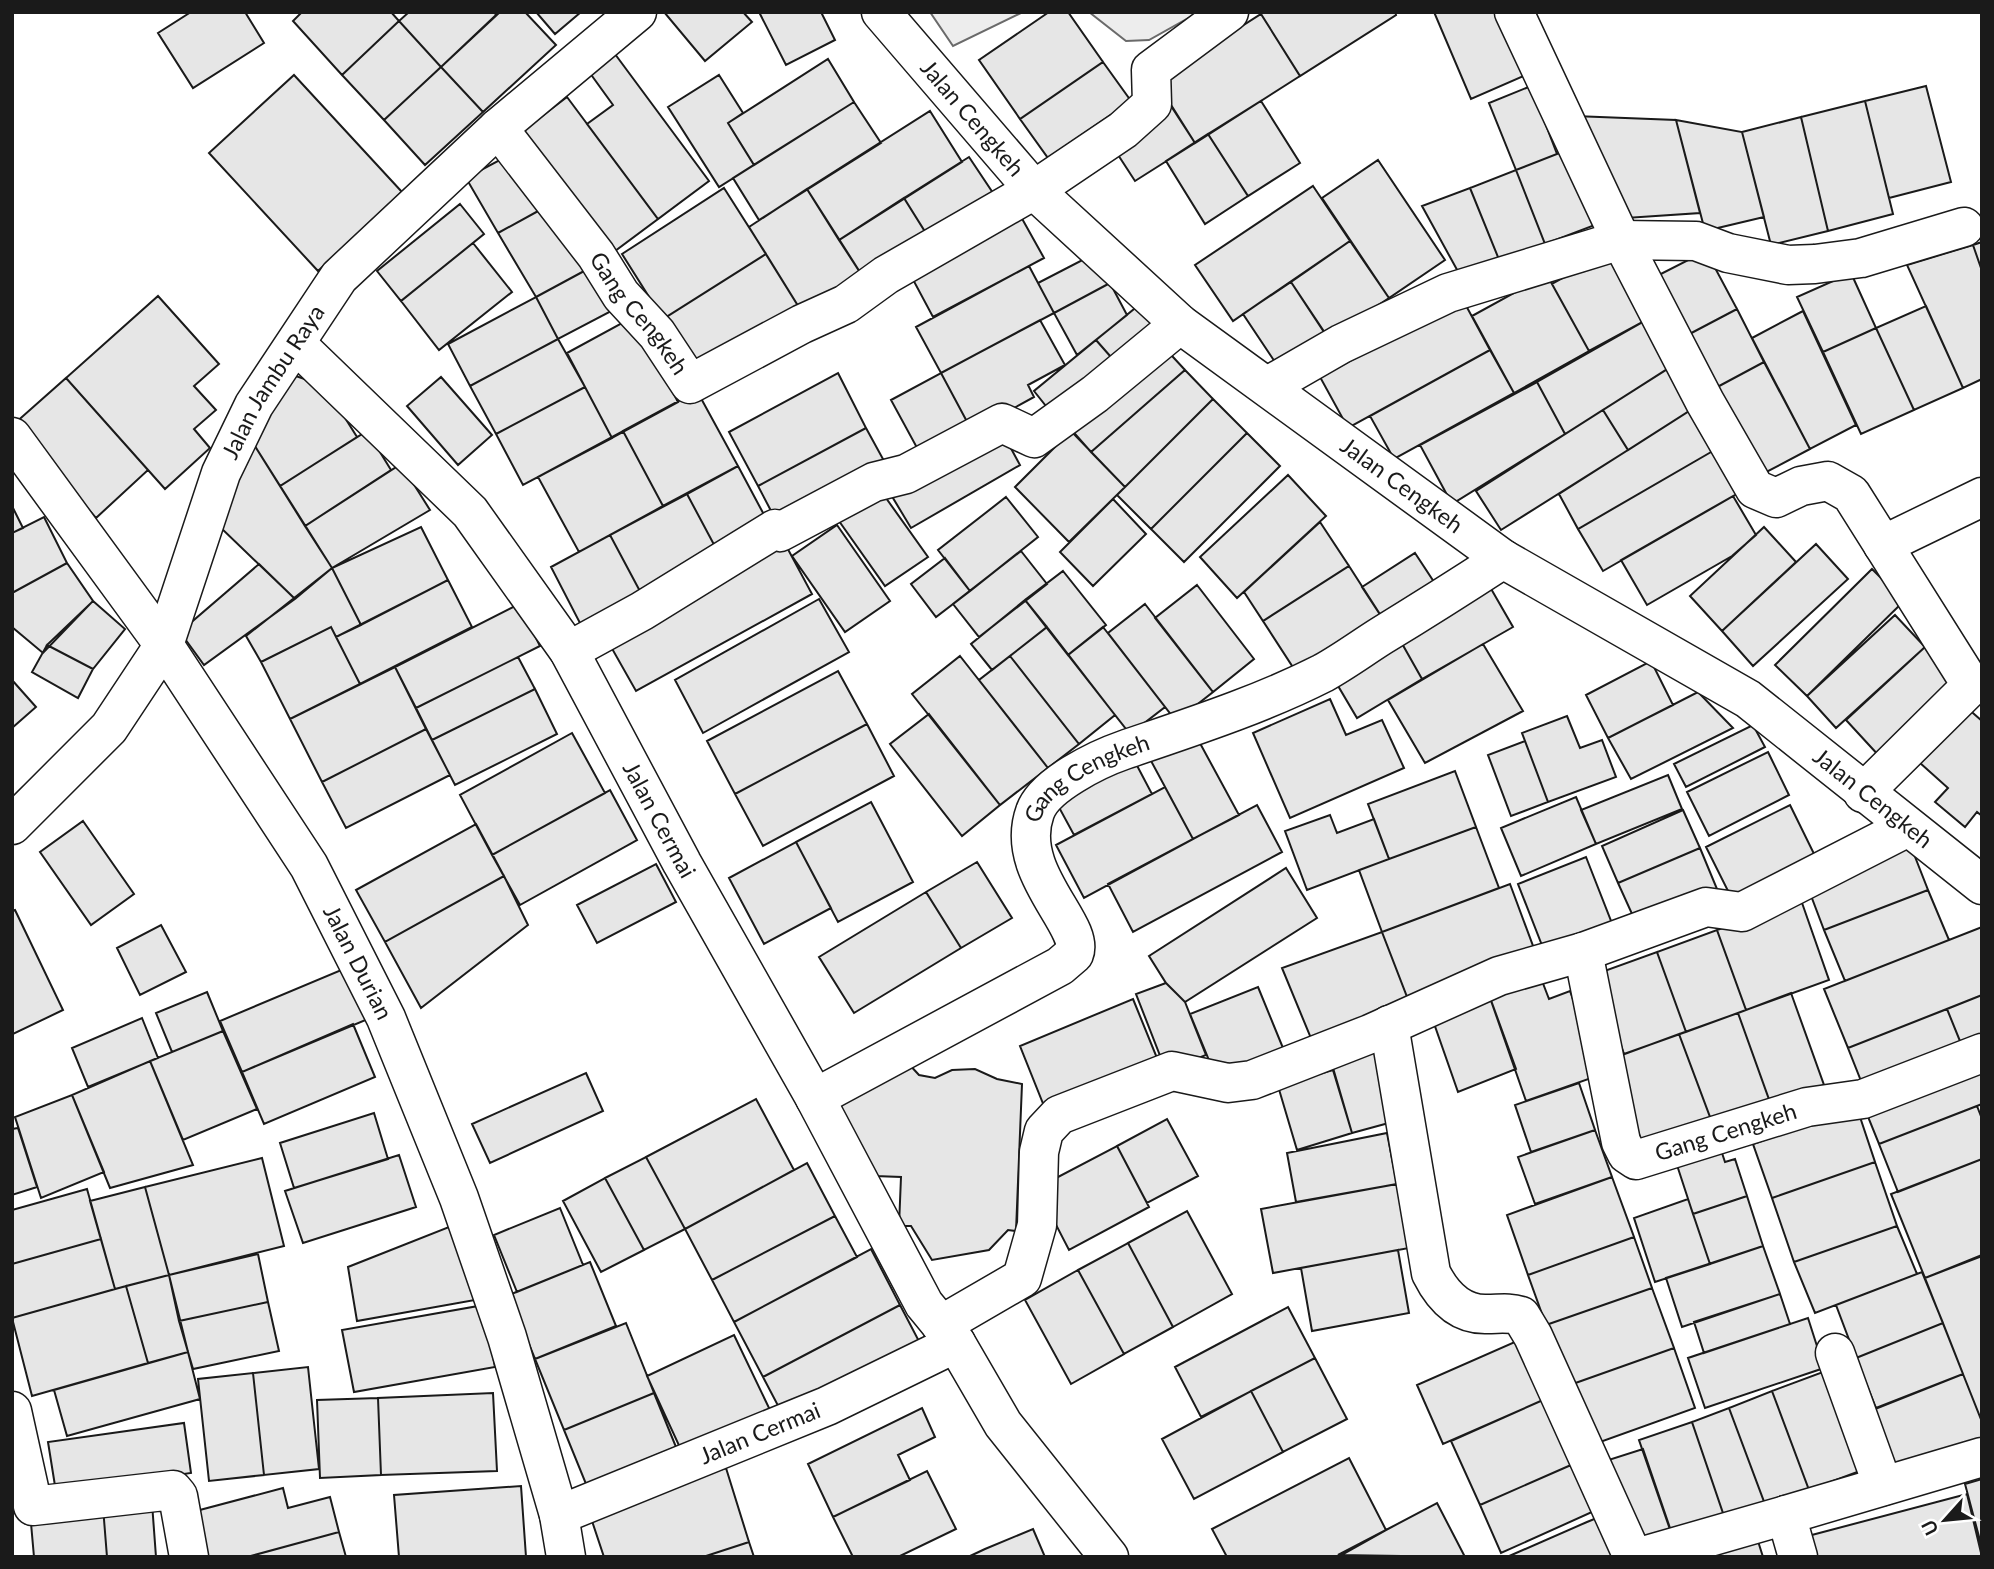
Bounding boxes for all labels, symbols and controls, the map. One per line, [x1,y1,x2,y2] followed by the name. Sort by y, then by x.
[915,54,1031,181] street label: Jalan Cengkeh
[584,246,695,379] street label: Gang Cengkeh
[215,299,330,463] street label: Jalan Jambu Raya
[1336,431,1469,538] street label: Jalan Cengkeh
[1018,727,1153,826] street label: Gang Cengkeh
[1808,742,1939,853] street label: Jalan Cengkeh
[618,756,703,883] street label: Jalan Cermai
[318,900,399,1024] street label: Jalan Durian
[1651,1096,1800,1166] street label: Gang Cengkeh
[695,1395,824,1469] street label: Jalan Cermai
[1910,1485,1980,1555] north arrow
[1916,1516,1943,1539] text: U

